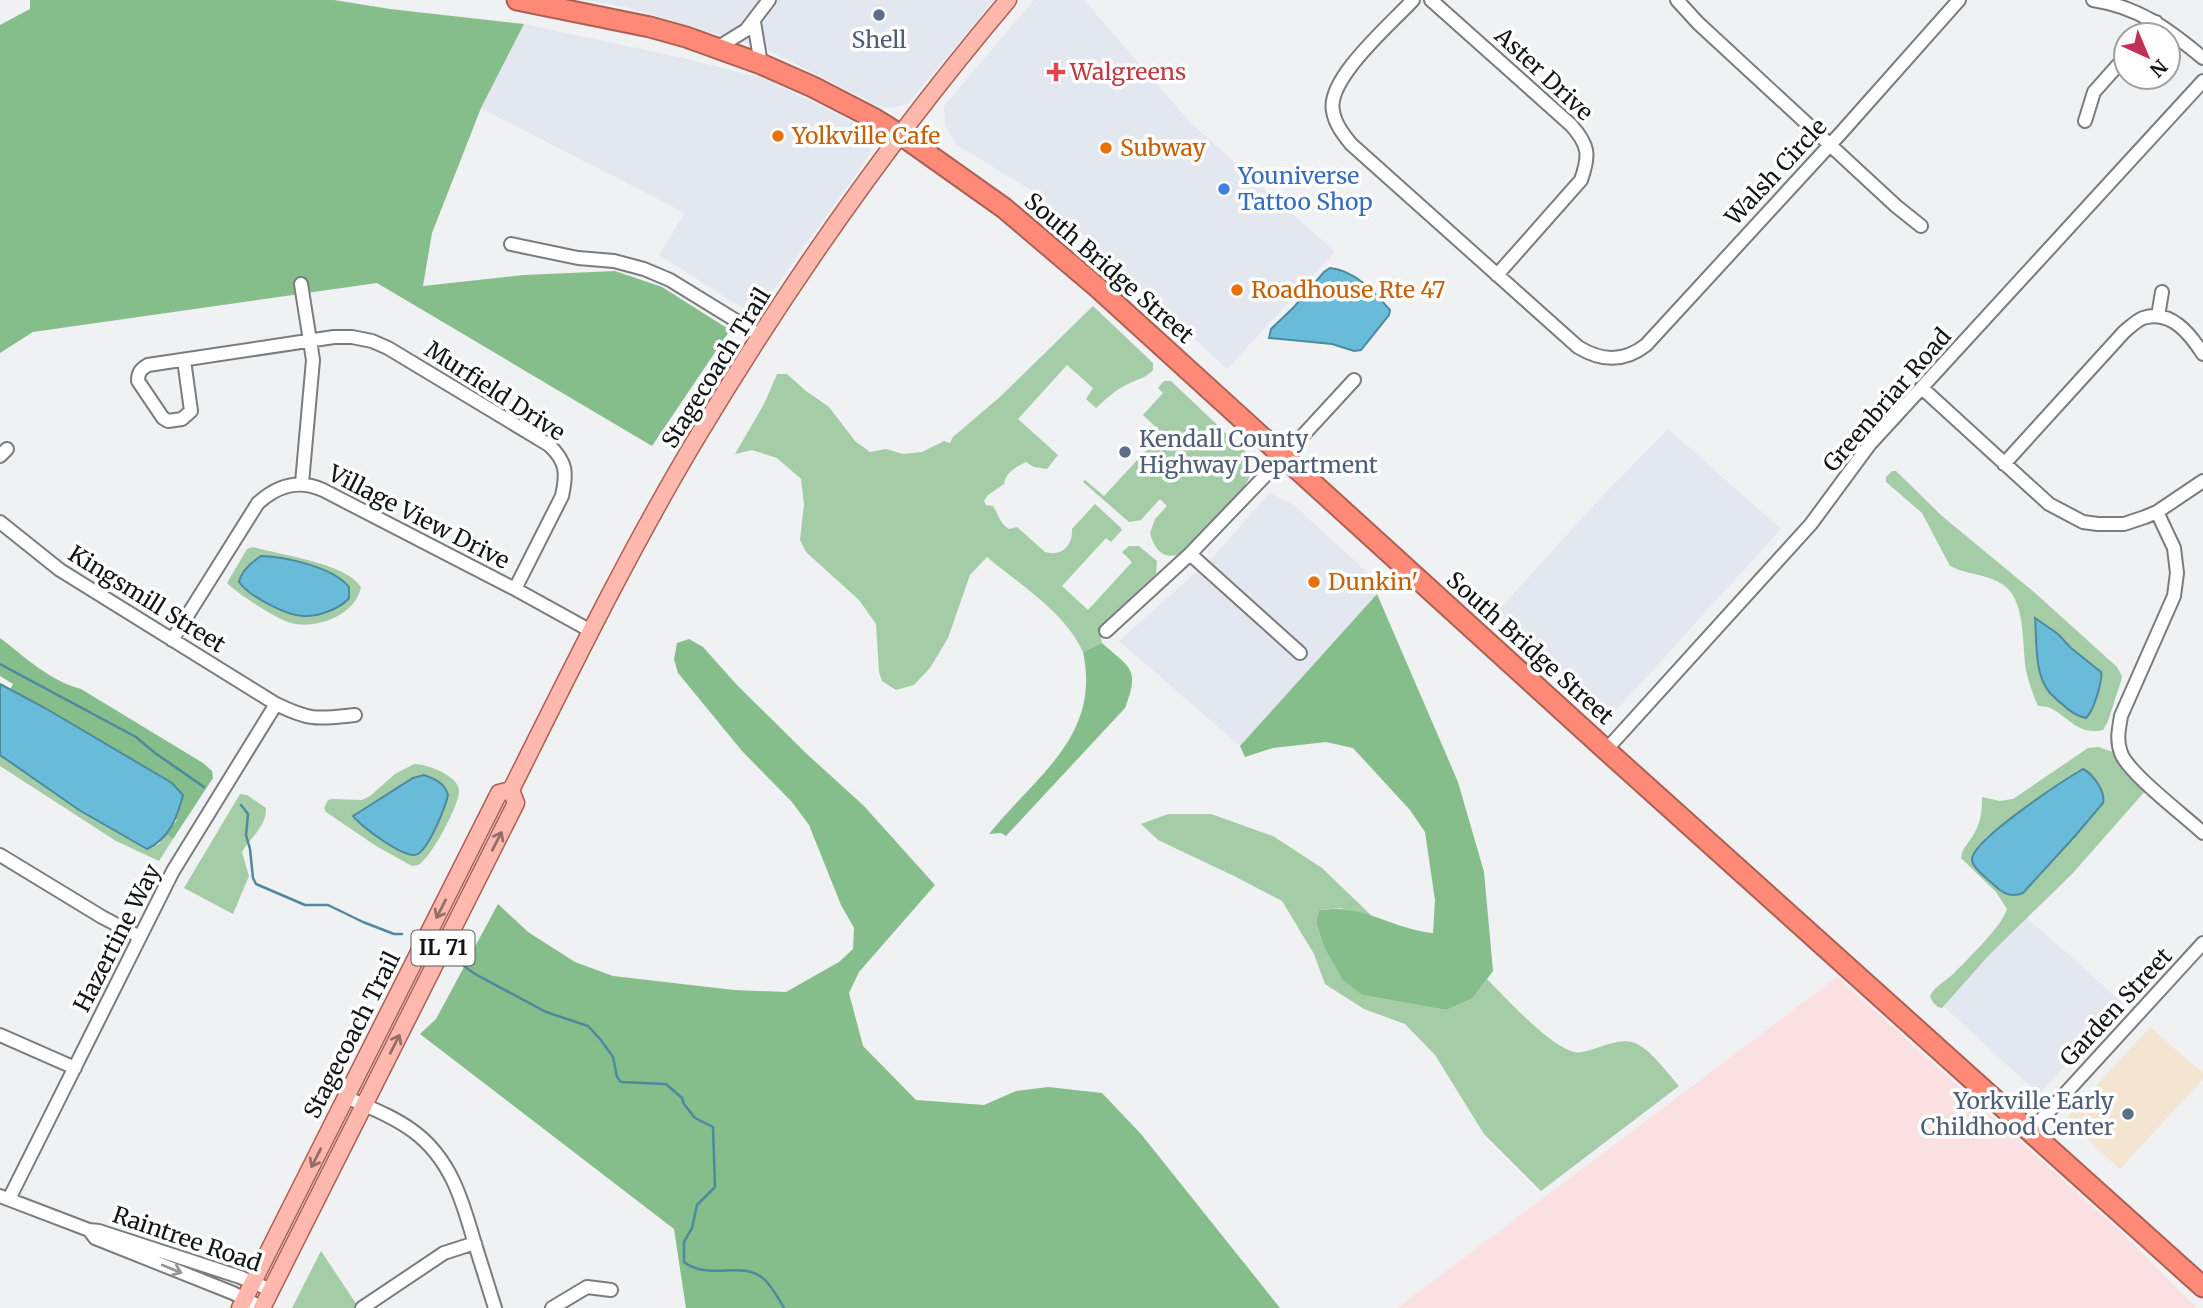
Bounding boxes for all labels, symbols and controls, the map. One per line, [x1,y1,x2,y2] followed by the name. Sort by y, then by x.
[871,7,887,23] marker: Shell
[1489,20,1599,126] street label: Aster Drive
[2112,21,2182,91] north arrow
[852,25,906,54] place label: Shell
[2145,54,2173,82] text: N
[1069,57,1186,86] place label: Walgreens
[1048,64,1064,80] marker: Walgreens
[1718,112,1833,232] street label: Walsh Circle
[791,121,940,150] place label: Yolkville Cafe
[770,128,786,144] marker: Yolkville Cafe
[1120,133,1206,162] place label: Subway
[1098,140,1114,156] marker: Subway
[1237,161,1373,216] place label: Youniverse Tattoo Shop
[1216,181,1232,197] marker: Youniverse Tattoo Shop
[1019,186,1200,349] street label: South Bridge Street
[1251,275,1445,304] place label: Roadhouse Rte 47
[655,282,776,453] street label: Stagecoach Trail
[1229,282,1245,298] marker: Roadhouse Rte 47
[1816,322,1957,477] street label: Greenbriar Road
[420,334,571,447] street label: Murfield Drive
[1139,424,1378,479] place label: Kendall County Highway Department
[1117,444,1133,460] marker: Kendall County Highway Department
[323,458,515,575] street label: Village View Drive
[63,539,231,659] street label: Kingsmill Street
[1441,565,1620,730] street label: South Bridge Street
[1328,567,1418,596] place label: Dunkin'
[1306,574,1322,590] marker: Dunkin'
[490,831,504,852] one-way arrow
[67,858,167,1017] street label: Hazertine Way
[433,898,447,919] one-way arrow
[412,930,474,965] road number: IL 71
[2053,941,2178,1072] street label: Garden Street
[297,946,406,1123] street label: Stagecoach Trail
[388,1034,402,1055] one-way arrow
[1921,1086,2115,1141] place label: Yorkville Early Childhood Center
[2120,1106,2136,1122] marker: Yorkville Early Childhood Center
[308,1147,322,1168] one-way arrow
[109,1200,265,1278] street label: Raintree Road
[160,1263,182,1276] one-way arrow

